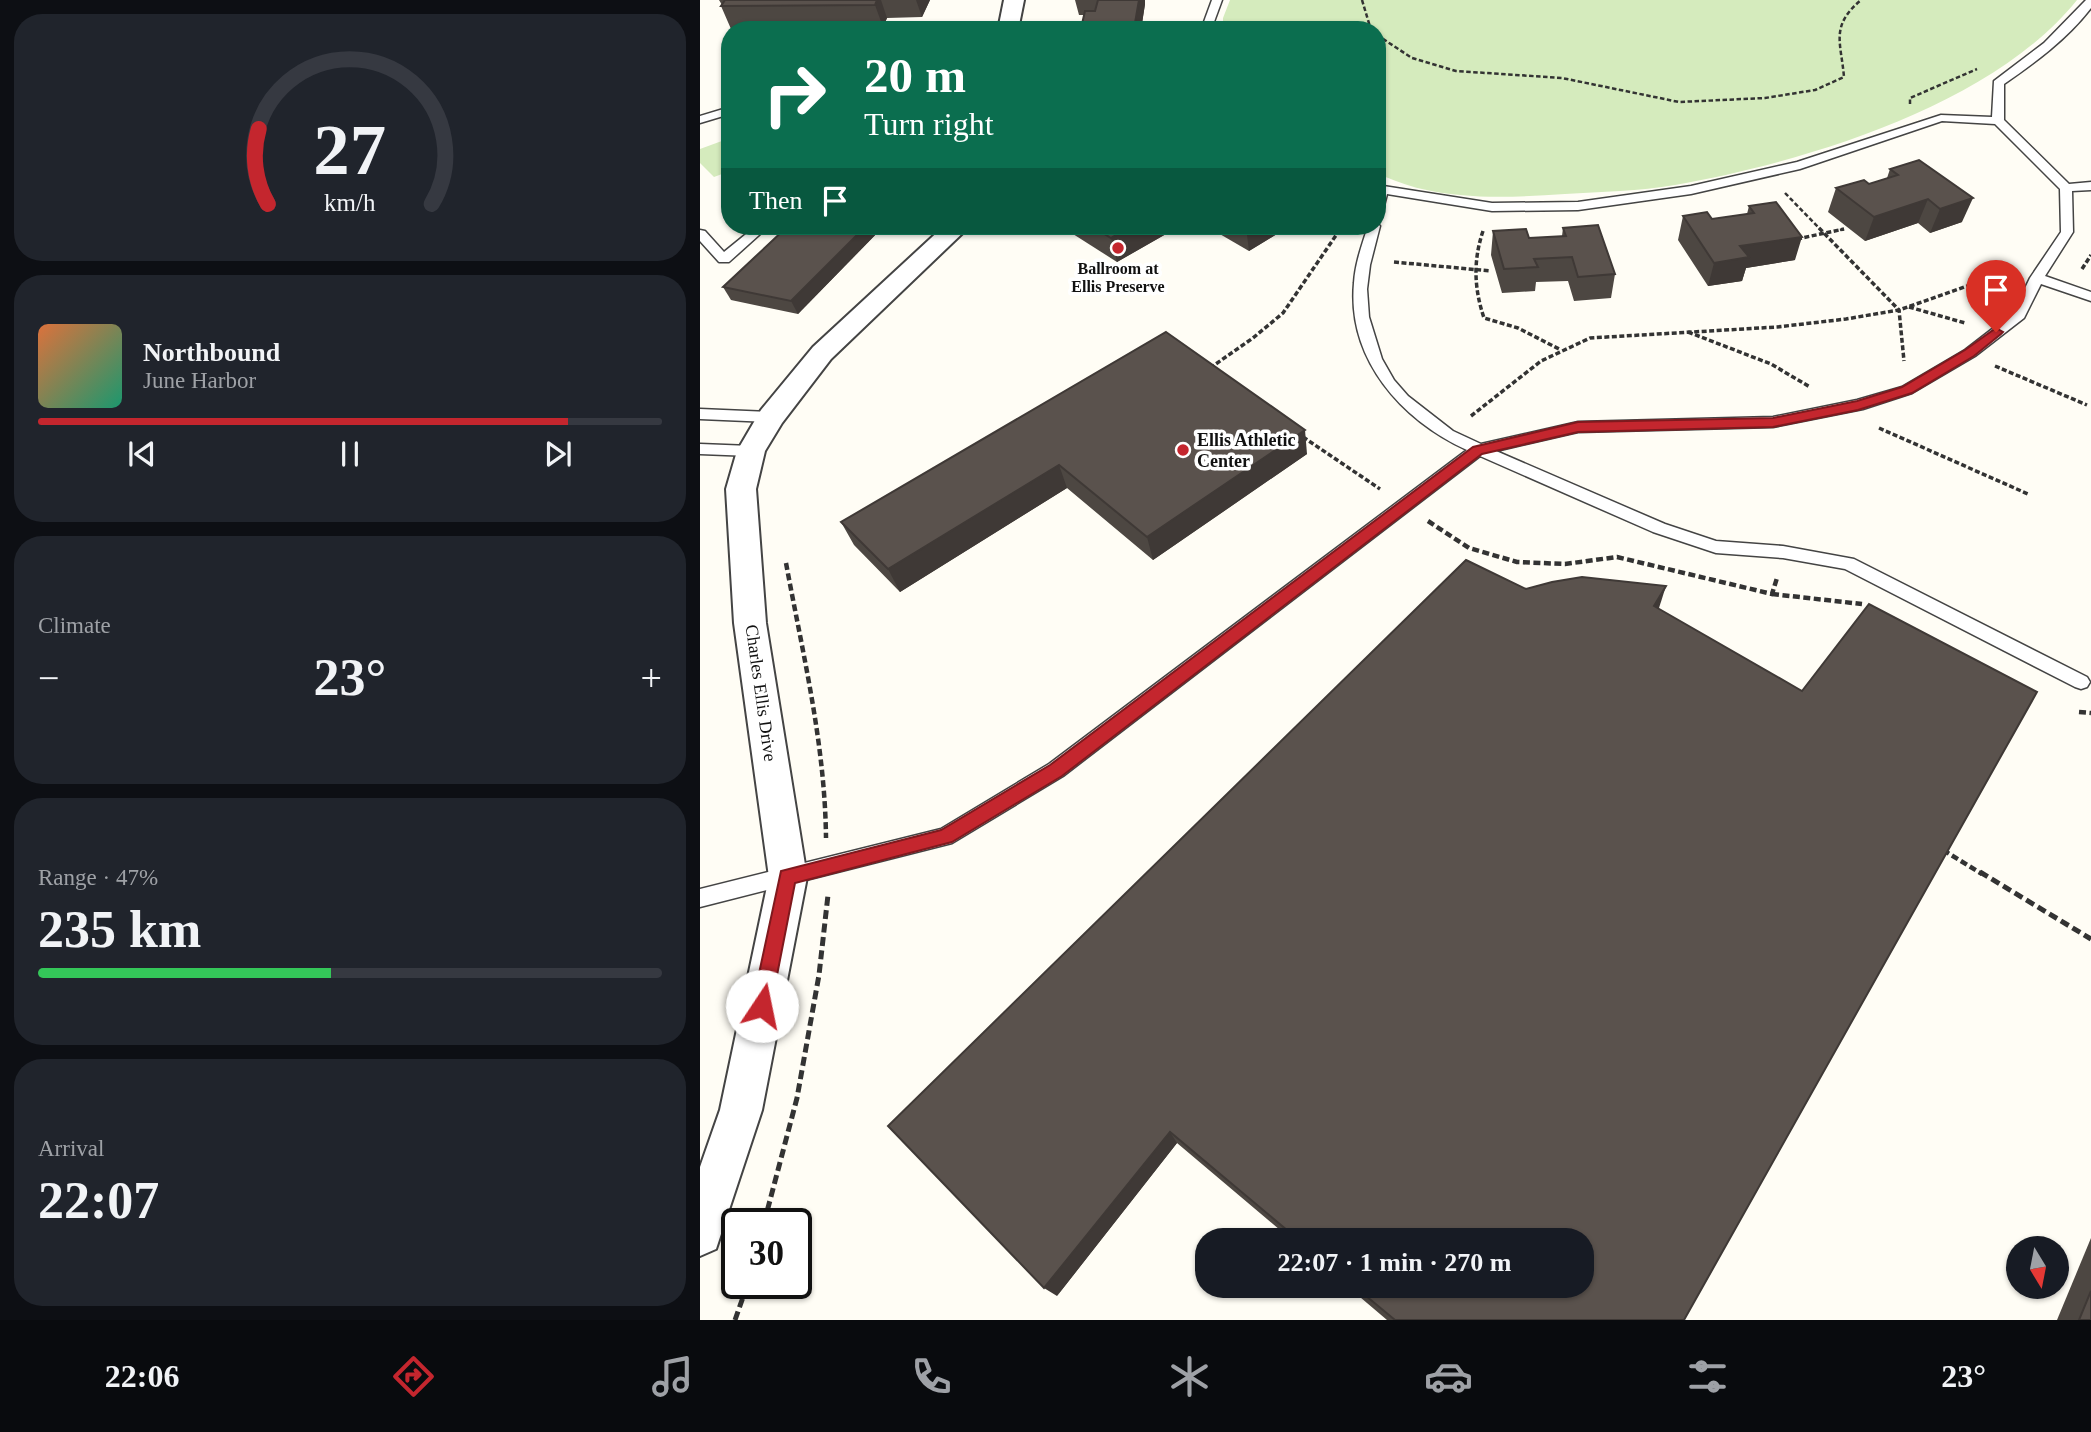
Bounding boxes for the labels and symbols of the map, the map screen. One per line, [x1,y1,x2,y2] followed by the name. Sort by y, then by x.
[1110,240,1126,256] marker: Ballroom at Ellis Preserve
[1071,260,1165,295] place label: Ballroom at Ellis Preserve
[1966,260,2026,332] pin
[1197,430,1296,471] place label: Ellis Athletic Center
[1175,442,1191,458] marker: Ellis Athletic Center
[741,623,781,763] street label: Charles Ellis Drive
[725,969,799,1043] position arrow
[721,1208,812,1299] speed limit sign: 30
[2006,1236,2068,1298] north arrow

